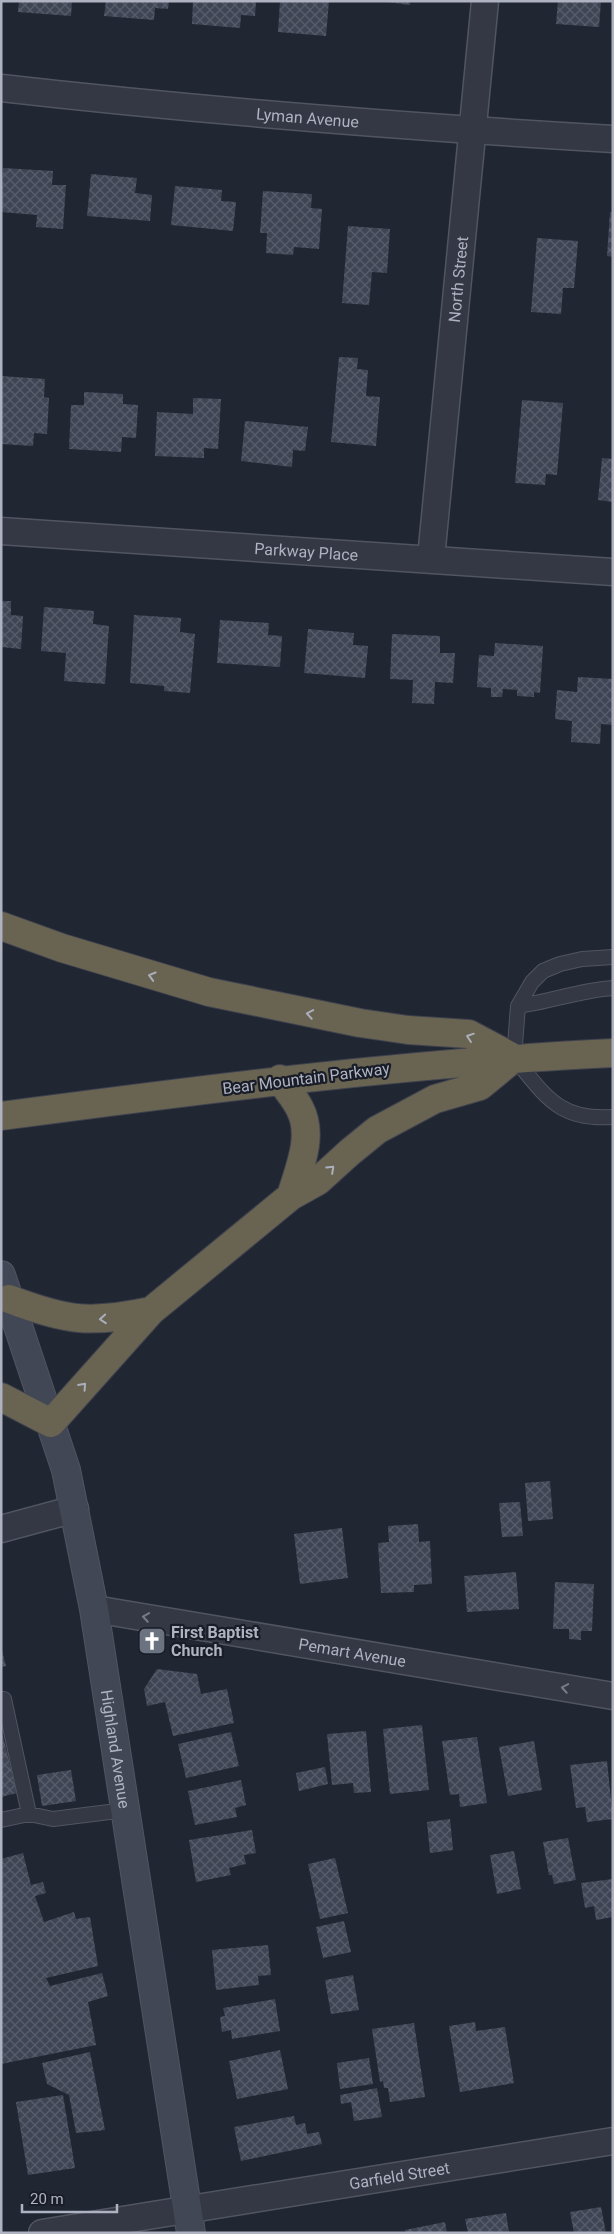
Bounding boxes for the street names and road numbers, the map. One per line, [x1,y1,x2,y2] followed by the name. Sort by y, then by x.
[255,104,360,132] street label: Lyman Avenue
[445,235,472,323] street label: North Street
[254,539,359,565] street label: Parkway Place
[221,1059,391,1098] street label: Bear Mountain Parkway
[297,1634,407,1671] street label: Pemart Avenue
[97,1688,134,1810] street label: Highland Avenue
[348,2158,451,2193] street label: Garfield Street

